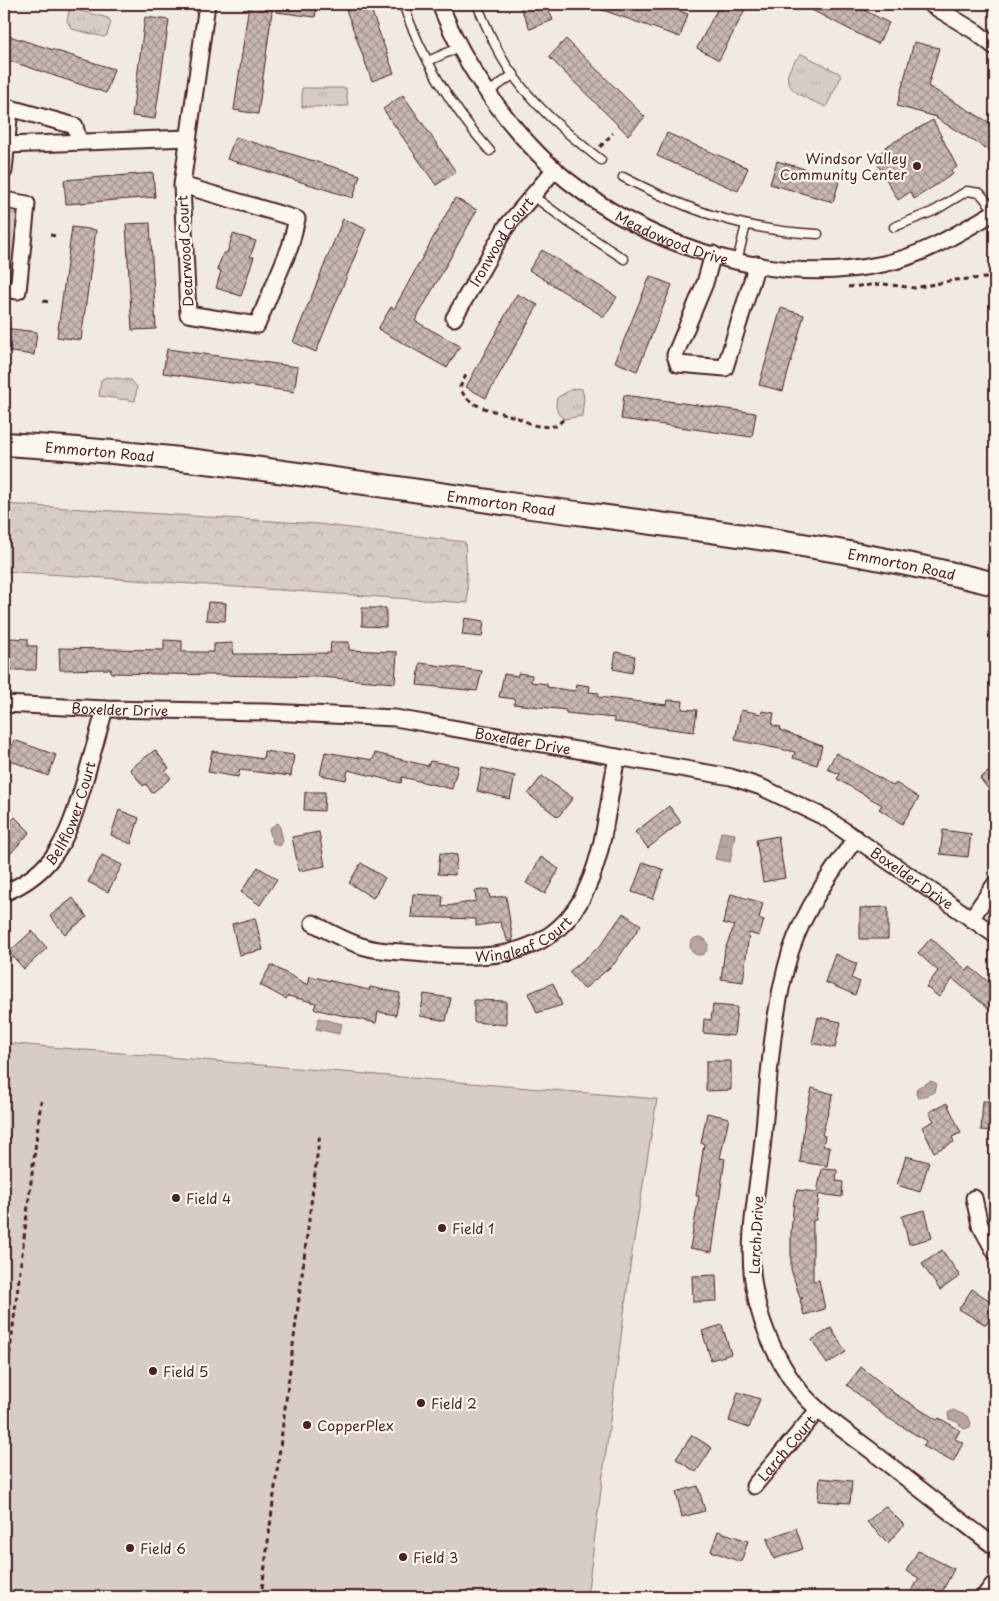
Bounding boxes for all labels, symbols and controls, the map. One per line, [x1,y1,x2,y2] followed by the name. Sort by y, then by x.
[780,148,907,185] place label: Windsor Valley Community Center
[911,160,923,172] marker: Windsor Valley Community Center
[464,192,538,290] street label: Ironwood Court
[172,194,198,307] street label: Dearwood Court
[612,205,731,270] street label: Meadowood Drive
[44,436,155,467] street label: Emmorton Road
[446,485,557,521] street label: Emmorton Road
[846,542,958,585] street label: Emmorton Road
[71,697,169,721] street label: Boxelder Drive
[473,722,572,759] street label: Boxelder Drive
[40,759,100,870] street label: Bellflower Court
[866,841,958,914] street label: Boxelder Drive
[474,911,576,967] street label: Wingleaf Court
[186,1188,231,1209] place label: Field 4
[170,1192,182,1204] marker: Field 4
[743,1195,769,1275] street label: Larch Drive
[452,1218,494,1239] place label: Field 1
[436,1222,448,1234] marker: Field 1
[163,1361,208,1382] place label: Field 5
[147,1365,159,1377] marker: Field 5
[431,1393,477,1414] place label: Field 2
[415,1397,427,1409] marker: Field 2
[752,1410,820,1485] street label: Larch Court
[317,1415,394,1436] place label: CopperPlex
[301,1419,313,1431] marker: CopperPlex
[140,1538,186,1559] place label: Field 6
[124,1542,136,1554] marker: Field 6
[413,1547,458,1568] place label: Field 3
[397,1551,409,1563] marker: Field 3

